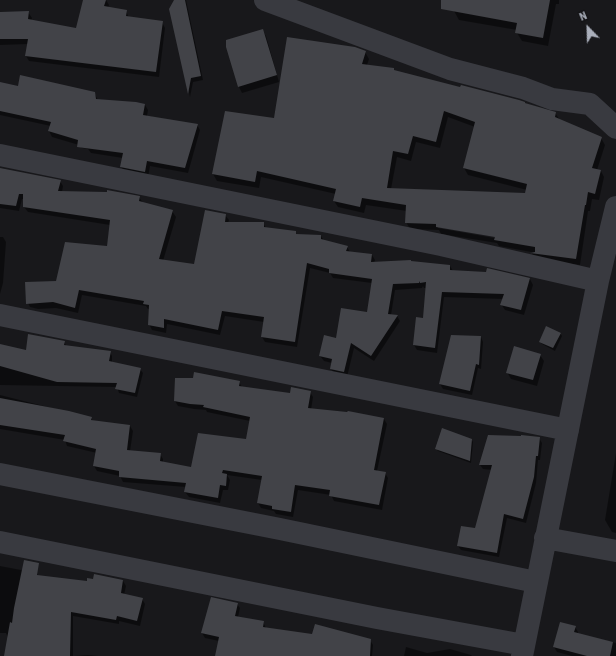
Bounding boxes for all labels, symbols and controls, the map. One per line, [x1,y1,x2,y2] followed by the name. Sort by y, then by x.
[568,8,608,48] north arrow
[577,9,589,24] text: N

